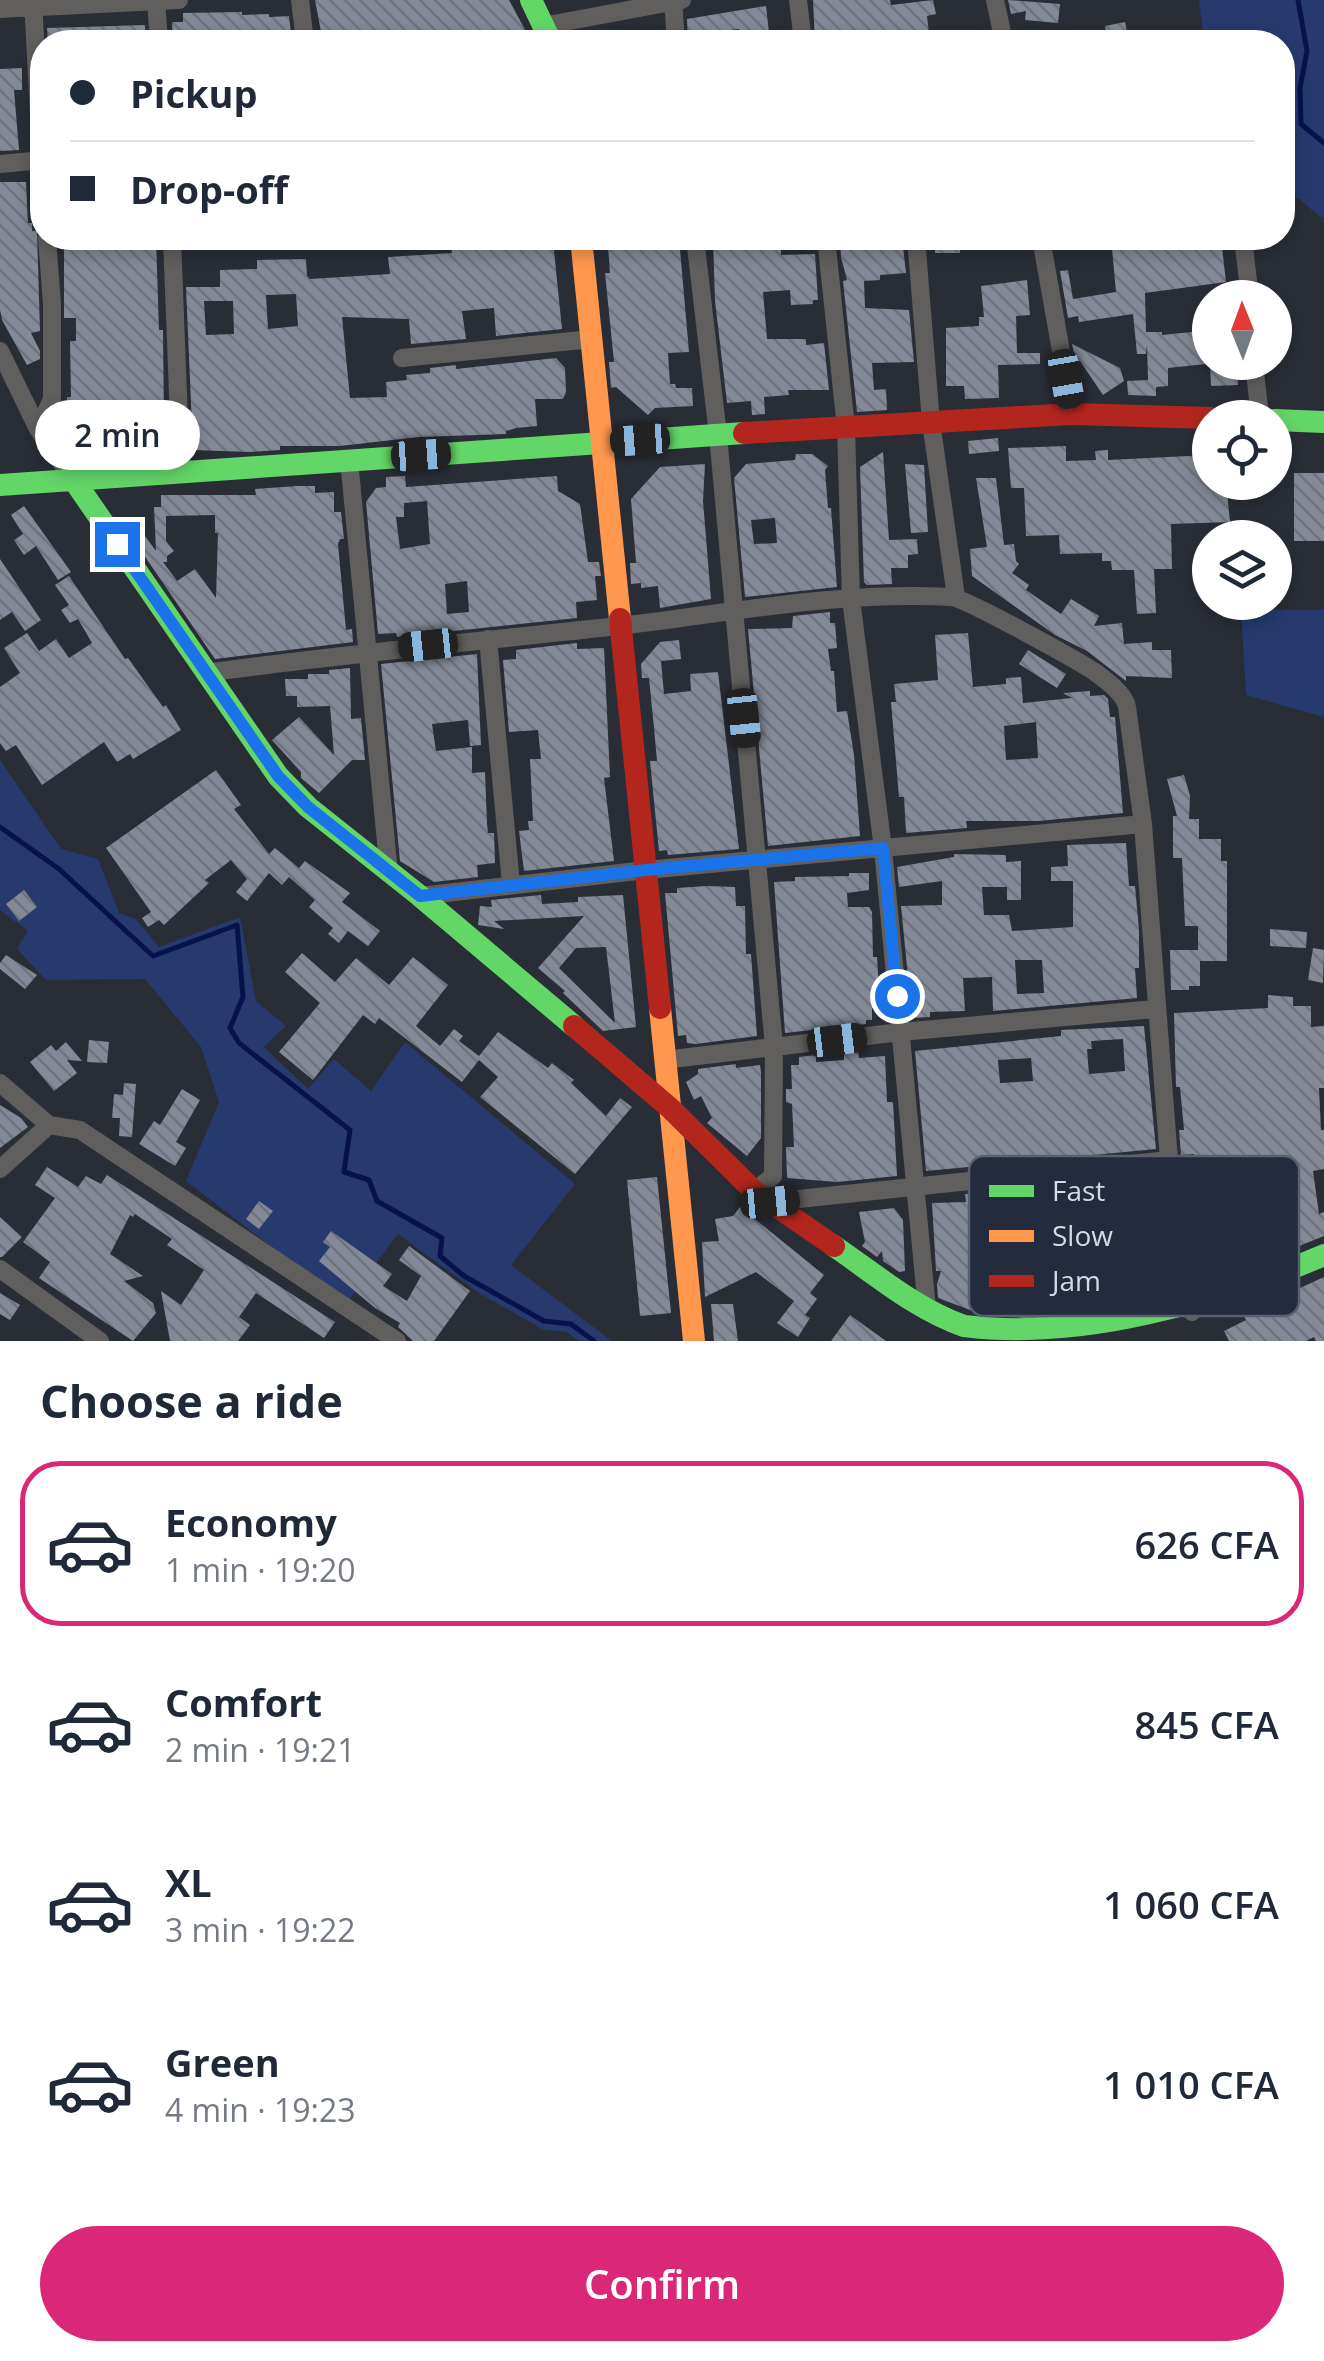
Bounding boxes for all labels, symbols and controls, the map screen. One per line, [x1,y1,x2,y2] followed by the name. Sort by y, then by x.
[130,67,258,119] text: Pickup
[130,163,288,215] text: Drop-off
[1192,280,1292,380] north arrow
[1192,280,1292,620] map controls
[1046,347,1086,411] car
[34,399,200,469] callout: 2 min
[1192,400,1292,500] button: locate
[74,413,161,456] text: 2 min
[609,423,671,457] car
[390,438,452,472] car
[1192,520,1292,620] button: layers
[95,522,140,567] route end
[397,627,459,663] car
[726,687,762,749] car
[875,974,920,1019] route start
[805,1021,869,1059] car
[969,1156,1299,1316] legend
[1052,1171,1105,1209] text: Fast
[739,1184,801,1220] car
[1052,1216,1113,1254] text: Slow
[1049,1261,1101,1299] text: Jam
[40,1370,343,1431] text: Choose a ride
[165,1496,337,1548] text: Economy
[45,1499,135,1589] icon: car
[1134,1518,1279,1570] text: 626 CFA
[165,1548,356,1591] text: 1 min · 19:20
[165,1676,322,1728] text: Comfort
[45,1679,135,1769] icon: car
[1134,1698,1279,1750] text: 845 CFA
[165,1728,356,1771] text: 2 min · 19:21
[165,1856,212,1908] text: XL
[45,1859,135,1949] icon: car
[1103,1878,1279,1930] text: 1 060 CFA
[165,1908,356,1951] text: 3 min · 19:22
[165,2036,280,2088] text: Green
[45,2039,135,2129] icon: car
[1103,2058,1279,2110] text: 1 010 CFA
[165,2088,356,2131] text: 4 min · 19:23
[40,2226,1284,2341] button: Confirm

